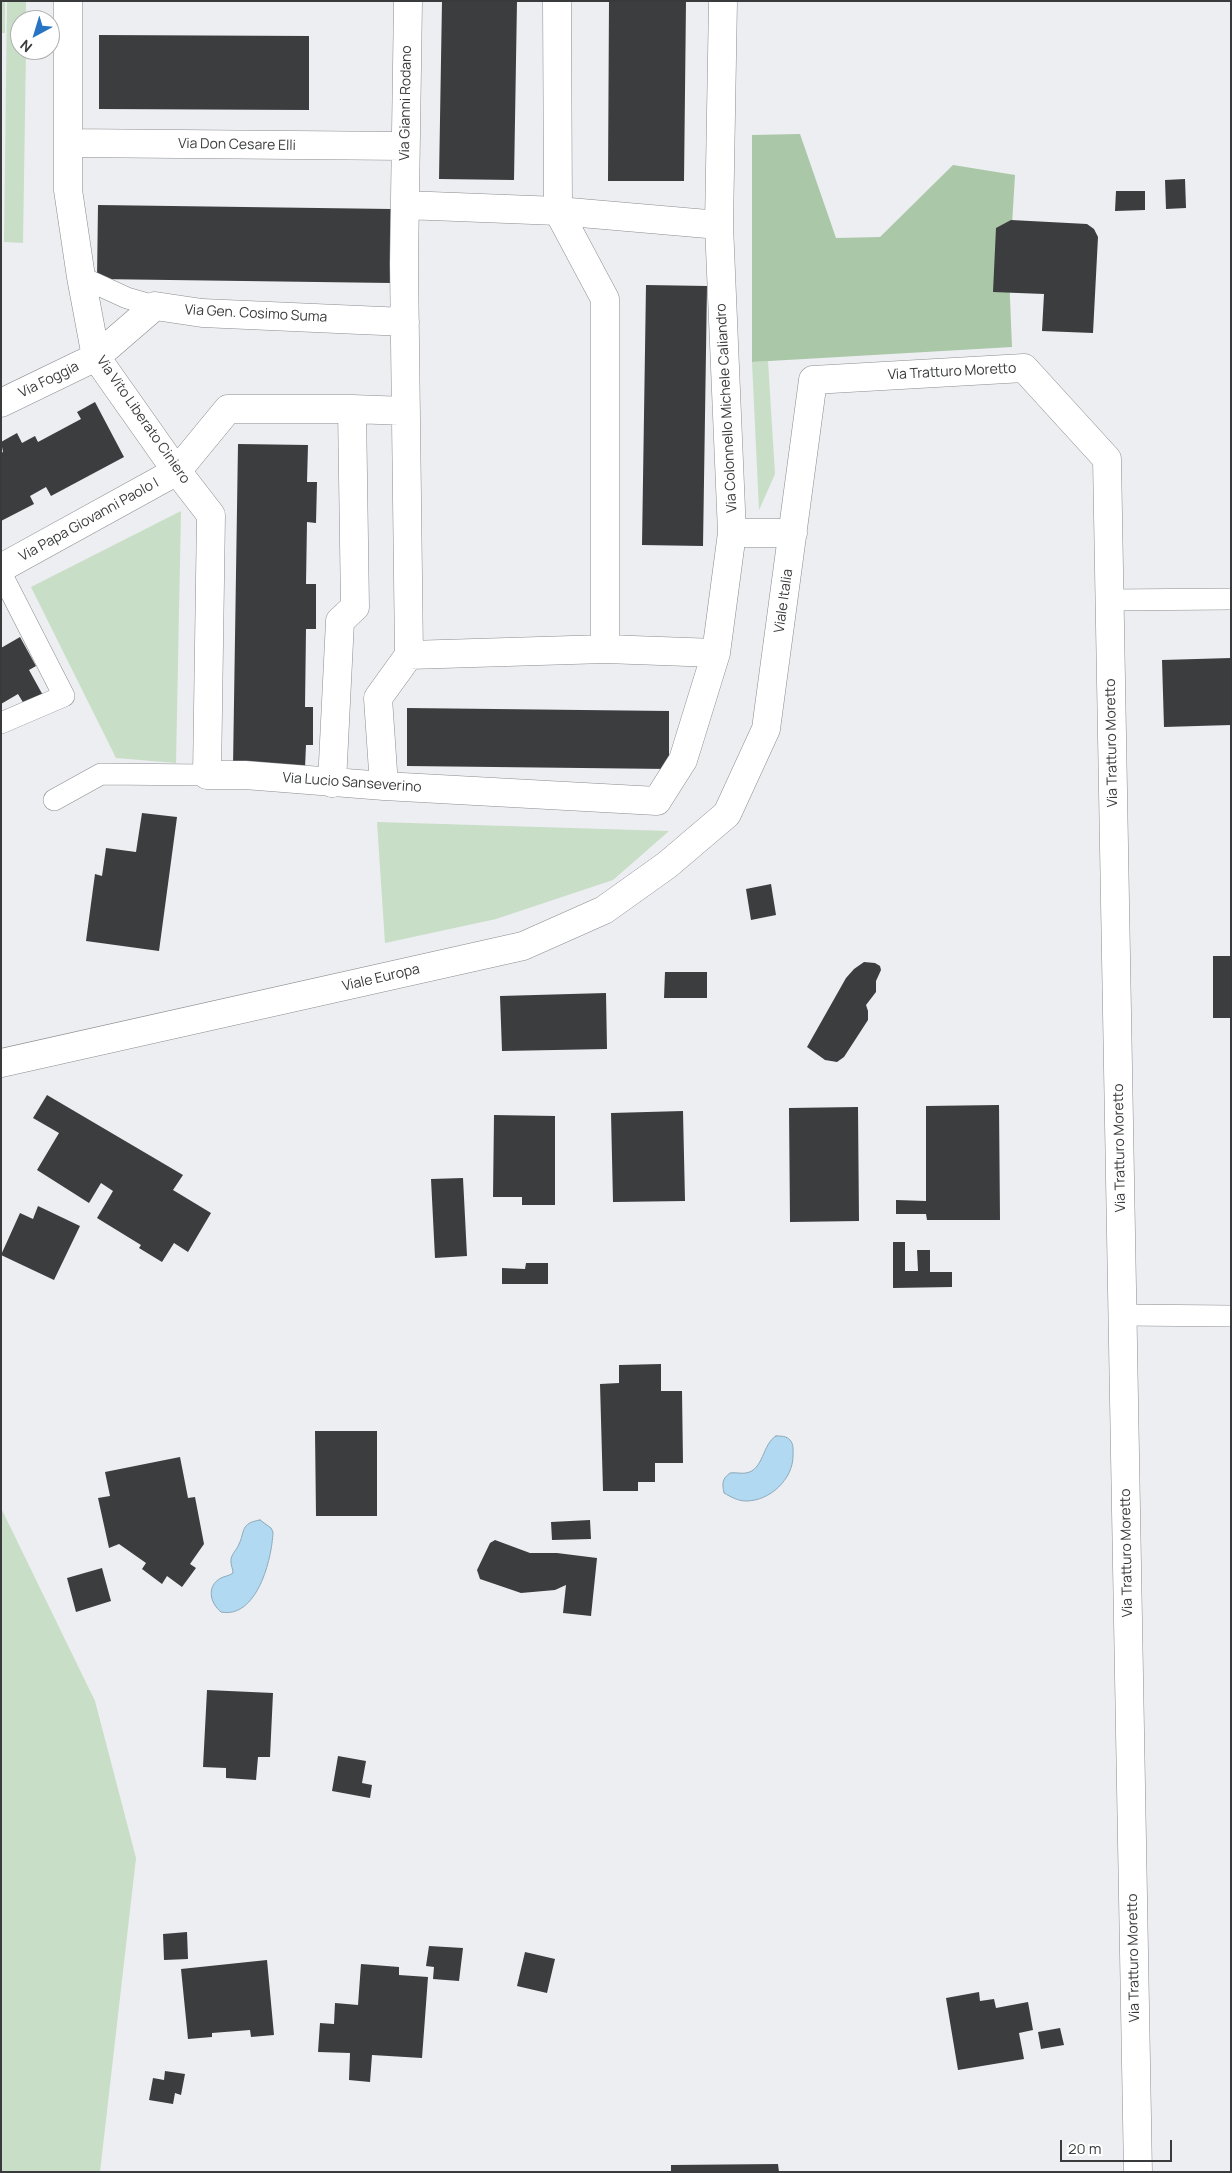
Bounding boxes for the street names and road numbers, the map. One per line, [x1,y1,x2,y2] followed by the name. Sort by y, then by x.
[397,45,415,161] street label: Via Gianni Rodano
[178,136,296,154] street label: Via Don Cesare Elli
[184,302,328,326] street label: Via Gen. Cosimo Suma
[713,303,741,513] street label: Via Colonnello Michele Caliandro
[93,353,193,487] street label: Via Vito Liberato Ciniero
[16,358,82,402] street label: Via Foggia
[887,360,1017,384] street label: Via Tratturo Moretto
[16,475,162,565] street label: Via Papa Giovanni Paolo I
[771,568,797,634] street label: Viale Italia
[1102,679,1122,807] street label: Via Tratturo Moretto
[282,770,422,796] street label: Via Lucio Sanseverino
[341,961,421,995] street label: Viale Europa
[1110,1084,1130,1212] street label: Via Tratturo Moretto
[1117,1489,1137,1617] street label: Via Tratturo Moretto
[1124,1894,1144,2022] street label: Via Tratturo Moretto

